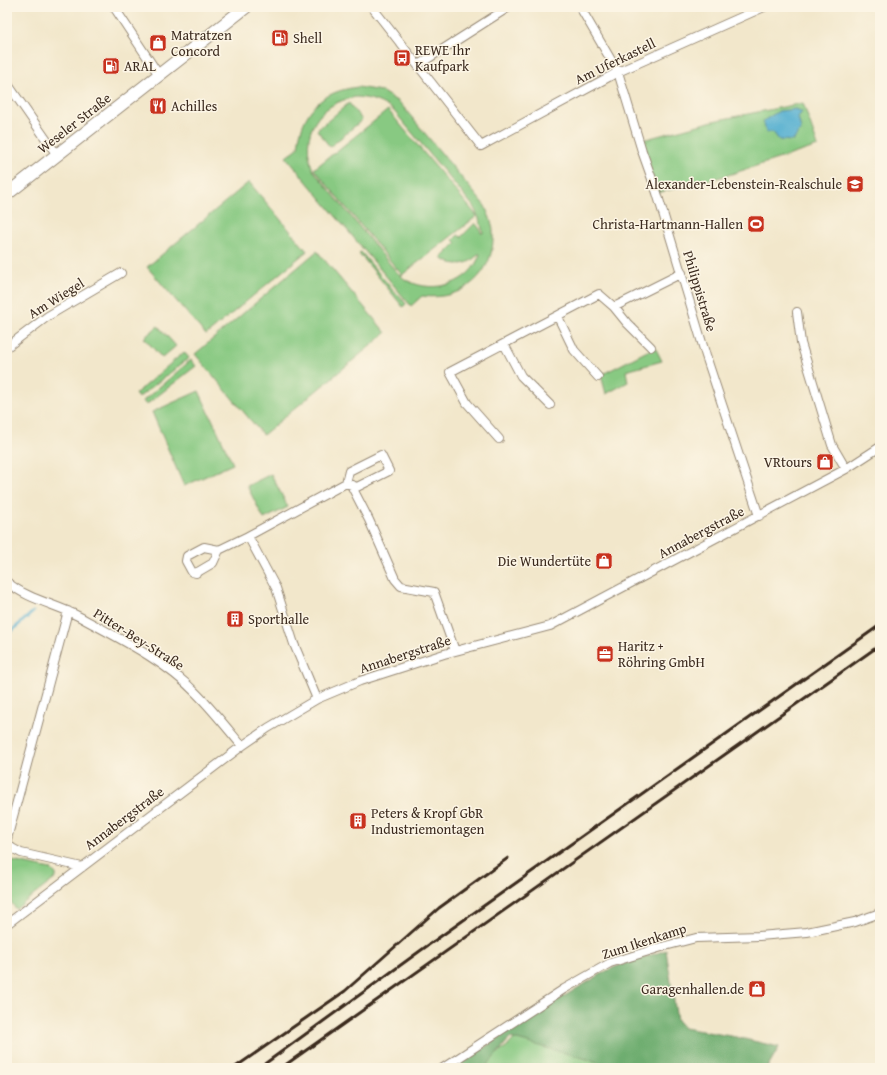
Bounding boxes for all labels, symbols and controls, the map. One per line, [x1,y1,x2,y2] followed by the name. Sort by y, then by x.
[171,25,232,61] place label: Matratzen Concord
[270,28,290,48] fuel station icon: Shell
[293,28,322,48] place label: Shell
[148,33,168,53] shop icon: Matratzen Concord
[571,33,659,89] street label: Am Uferkastell
[415,40,470,76] place label: REWE Ihr Kaufpark
[392,48,412,68] bus stop icon: REWE Ihr Kaufpark
[101,56,121,76] fuel station icon: ARAL
[124,56,156,76] place label: ARAL
[33,88,115,158] street label: Weseler Straße
[148,96,168,116] restaurant icon: Achilles
[171,96,217,116] place label: Achilles
[646,174,842,194] place label: Alexander-Lebenstein-Realschule
[845,174,865,194] school or university icon: Alexander-Lebenstein-Realschule
[593,214,743,234] place label: Christa-Hartmann-Hallen
[746,214,766,234] sports icon: Christa-Hartmann-Hallen
[678,248,722,334] street label: Philippistraße
[24,273,88,323] street label: Am Wiegel
[764,452,812,472] place label: VRtours
[815,452,835,472] shop icon: VRtours
[654,501,748,563] street label: Annabergstraße
[498,551,591,571] place label: Die Wundertüte
[594,551,614,571] shop icon: Die Wundertüte
[90,603,189,675] street label: Pitter-Bey-Straße
[225,609,245,629] building icon: Sporthalle
[248,609,310,629] place label: Sporthalle
[357,630,454,678] street label: Annabergstraße
[618,636,705,672] place label: Haritz + Röhring GmbH
[595,644,615,664] office icon: Haritz + Röhring GmbH
[80,781,168,855] street label: Annabergstraße
[371,803,485,839] place label: Peters & Kropf GbR Industriemontagen
[348,811,368,831] building icon: Peters & Kropf GbR Industriemontagen
[599,918,689,964] street label: Zum Ikenkamp
[641,979,744,999] place label: Garagenhallen.de
[747,979,767,999] shop icon: Garagenhallen.de

